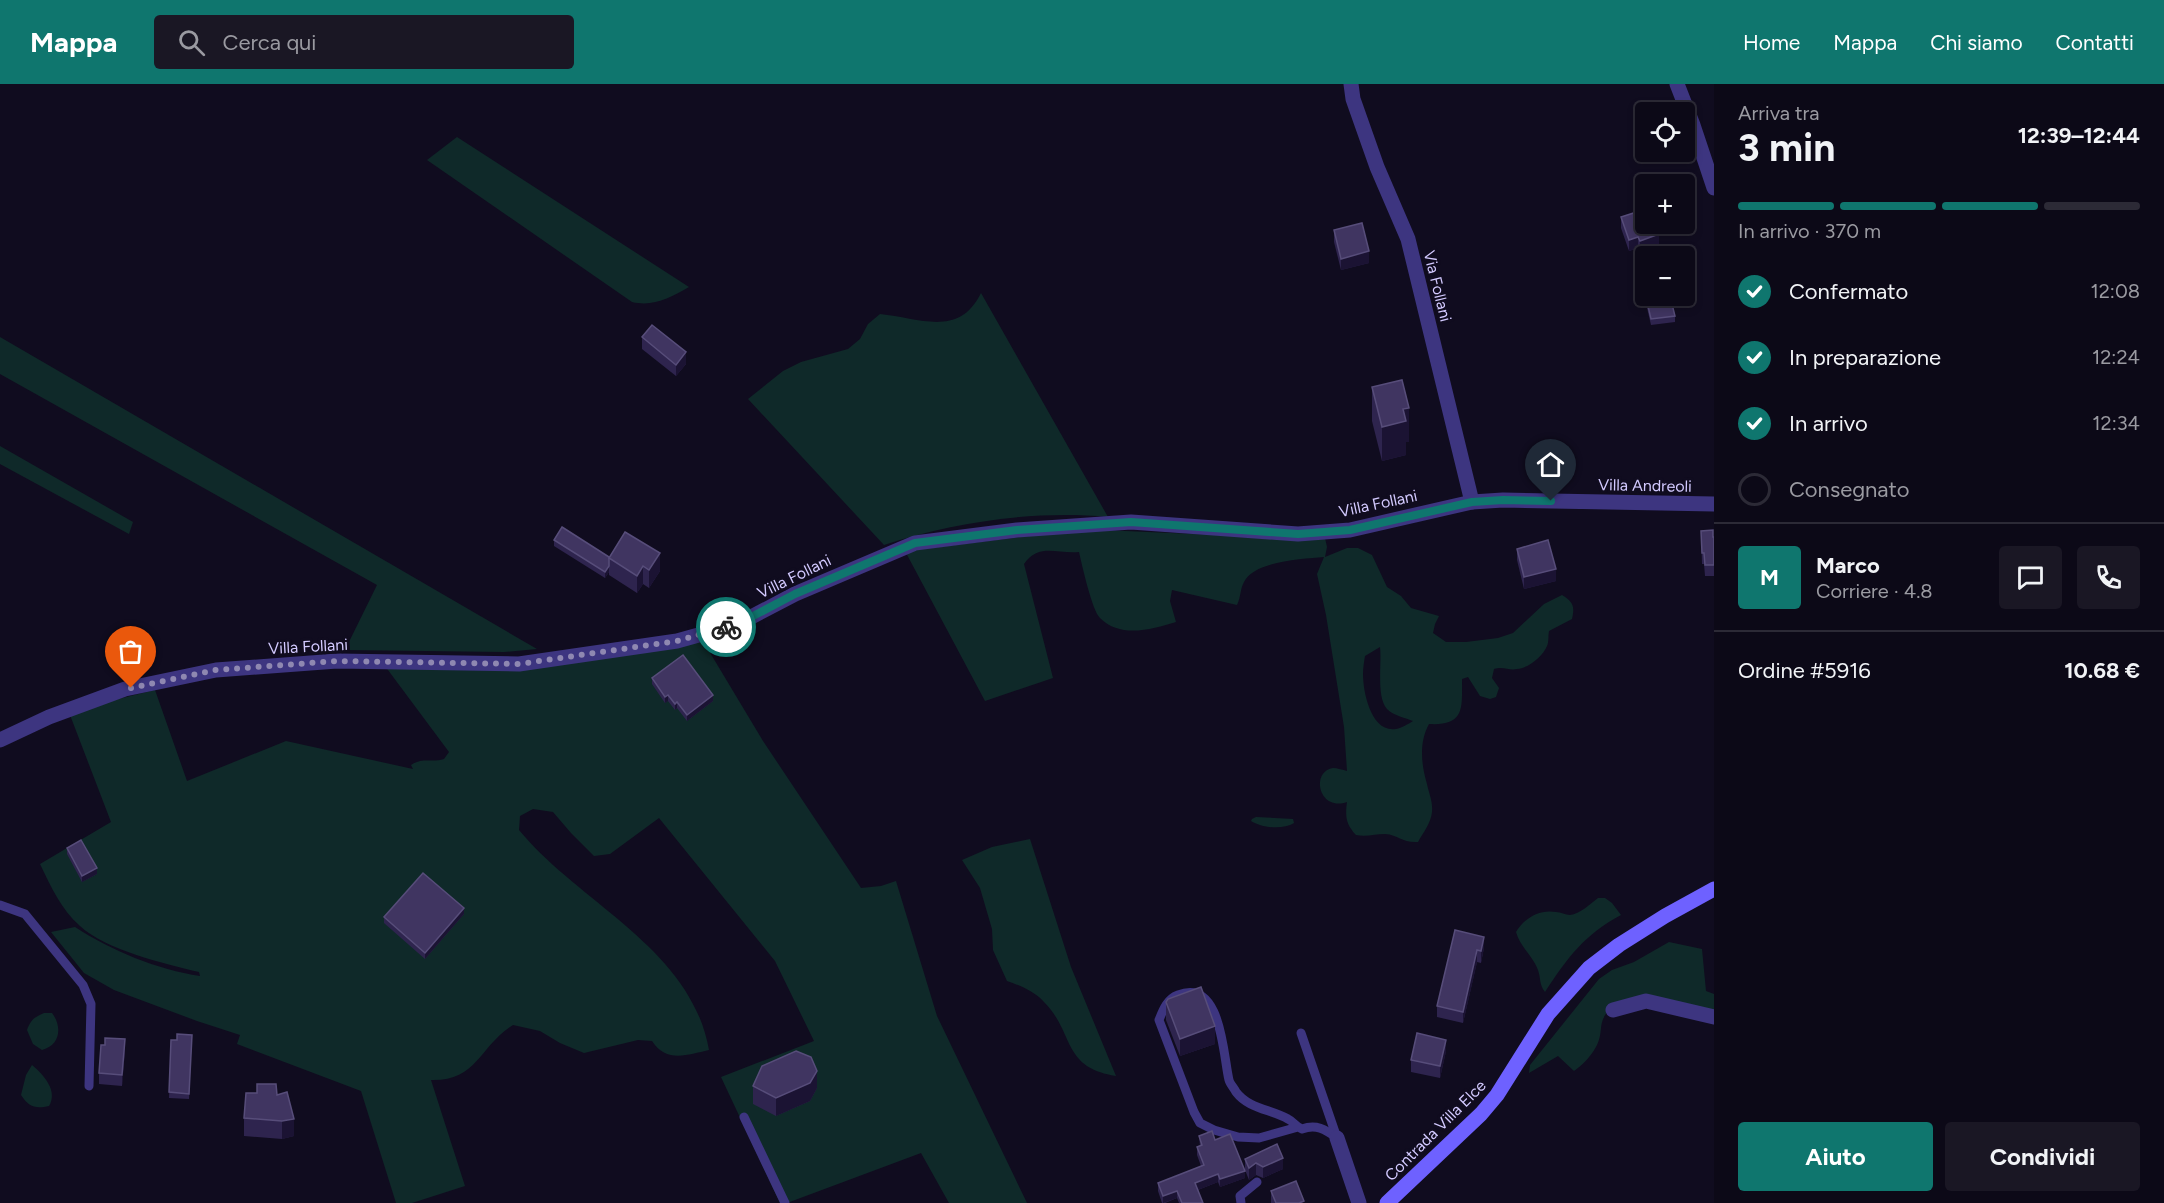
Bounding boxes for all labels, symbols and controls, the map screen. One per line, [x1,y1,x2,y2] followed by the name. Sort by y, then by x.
[154,15,574,69] search box
[30,25,118,59] text: Mappa
[175,26,208,59] icon: search
[223,29,316,56] text: Cerca qui
[1743,30,1800,55] text: Home
[1833,30,1897,55] text: Mappa
[1930,30,2023,55] text: Chi siamo
[2056,30,2134,55] text: Contatti
[1738,101,1820,125] text: Arriva tra
[1635,102,1695,306] map controls
[1635,102,1695,162] button: locate
[2018,122,2140,149] text: 12:39–12:44
[1738,124,1835,171] text: 3 min
[1635,174,1695,234] button: +
[1738,219,1881,243] text: In arrivo · 370 m
[1635,246,1695,306] button: −
[1420,249,1456,324] street label: Via Follani
[1738,275,1771,308] icon: check
[1789,278,1908,305] text: Confermato
[2090,279,2140,303] text: 12:08
[1738,341,1771,374] icon: check
[1789,344,1941,371] text: In preparazione
[2092,345,2140,369] text: 12:24
[1738,407,1771,440] icon: check
[1789,410,1868,437] text: In arrivo
[2092,411,2140,435] text: 12:34
[1525,439,1576,501] pin
[1534,448,1567,481] icon: home
[1598,475,1692,496] street label: Villa Andreoli
[1789,476,1910,503] text: Consegnato
[1337,486,1419,521] street label: Villa Follani
[1999,546,2062,609] button: chat
[2077,546,2140,609] button: phone
[754,550,834,602] street label: Villa Follani
[1816,552,1880,579] text: Marco
[1760,564,1779,591] text: M
[1816,579,1933,603] text: Corriere · 4.8
[696,597,756,657] courier
[710,611,743,644] icon: bike
[105,626,156,688] pin
[114,635,147,668] icon: bag
[268,635,348,658] street label: Villa Follani
[1738,657,1871,684] text: Ordine #5916
[2064,657,2140,684] text: 10.68 €
[1381,1076,1490,1185] street label: Contrada Villa Elce
[1738,1122,1933,1191] button: Aiuto
[1945,1122,2140,1191] button: Condividi

